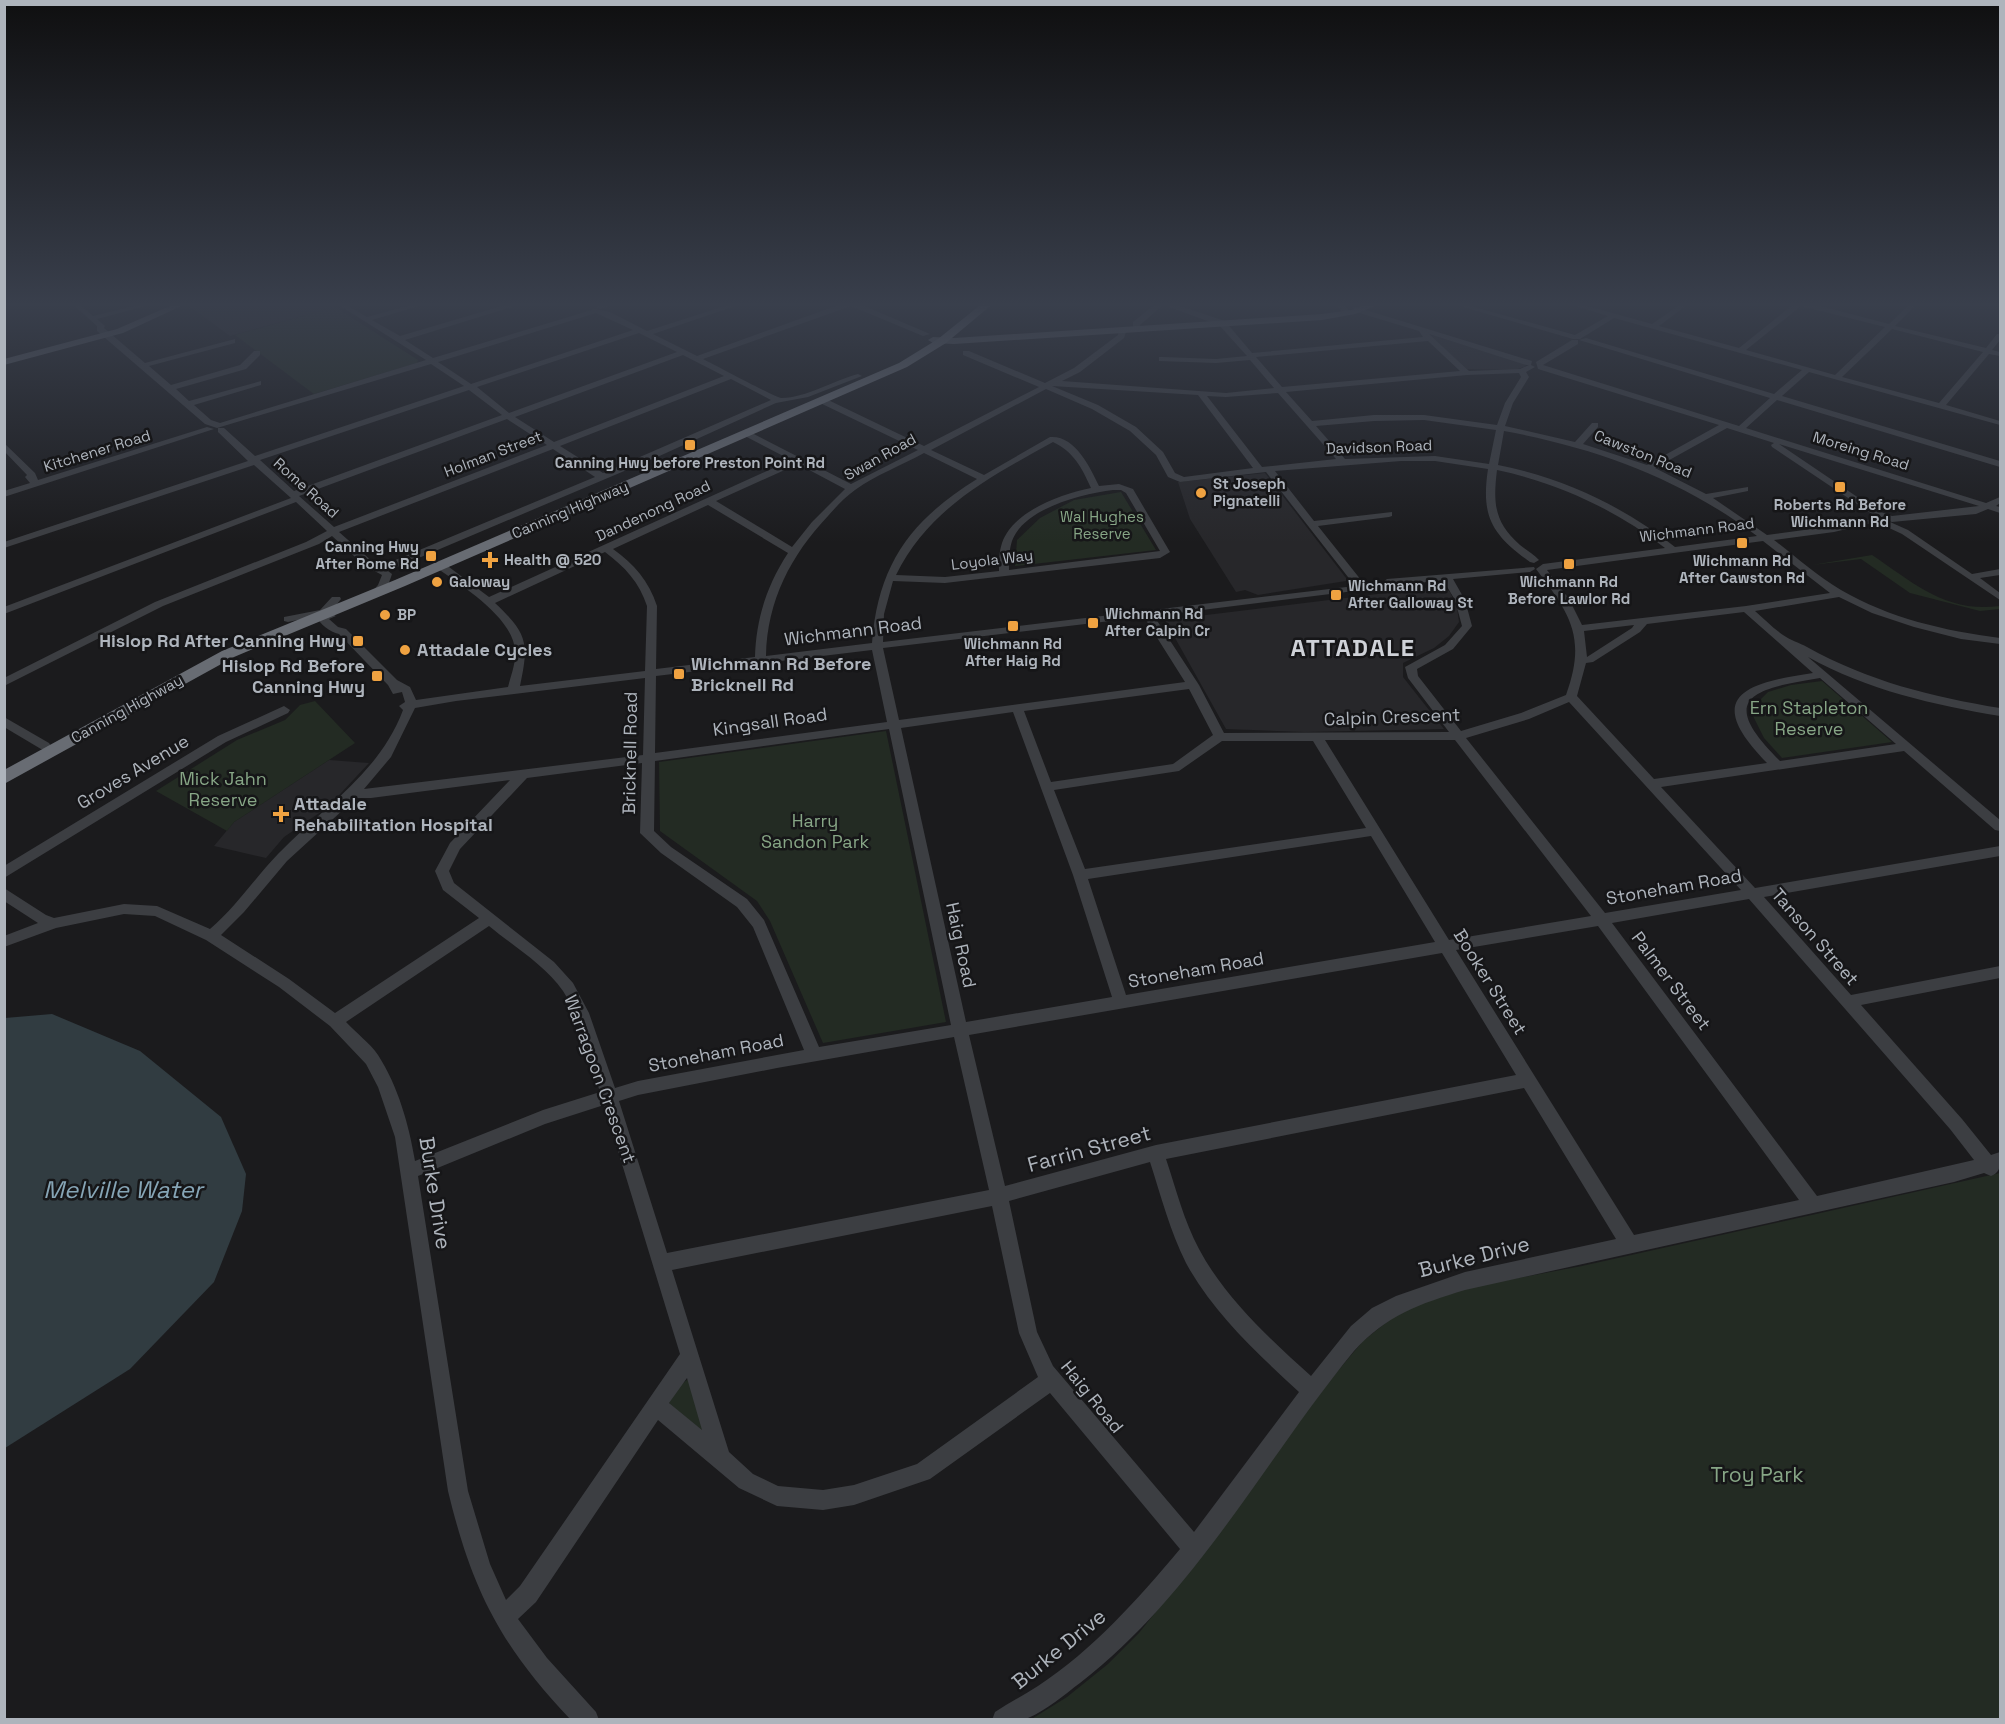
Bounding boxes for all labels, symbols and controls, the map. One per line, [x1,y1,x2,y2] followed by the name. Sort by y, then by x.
[41,425,153,476] street label: Kitchener Road
[1592,425,1695,482] street label: Cawston Road
[441,426,544,481] street label: Holman Street
[1811,427,1912,474] street label: Moreing Road
[840,429,919,484] street label: Swan Road
[1325,435,1433,458] street label: Davidson Road
[683,438,697,452] marker: Canning Hwy before Preston Point Rd
[270,453,343,522] street label: Rome Road
[555,453,825,472] place label: Canning Hwy before Preston Point Rd
[1213,474,1286,510] place label: St Joseph Pignatelli
[509,476,631,543] street label: Canning Highway
[592,476,713,545] street label: Dandenong Road
[1833,480,1847,494] marker: Roberts Rd Before Wichmann Rd
[1194,486,1208,500] marker: St Joseph Pignatelli
[1774,495,1907,531] place label: Roberts Rd Before Wichmann Rd
[1060,507,1144,543] park label: Wal Hughes Reserve
[1638,513,1755,546] street label: Wichmann Road
[1735,536,1749,550] marker: Wichmann Rd After Cawston Rd
[316,537,419,573] place label: Canning Hwy After Rome Rd
[950,545,1034,574] street label: Loyola Way
[424,549,438,563] marker: Canning Hwy After Rome Rd
[504,550,602,569] place label: Health @ 520
[481,551,499,569] marker: Health @ 520
[1679,551,1805,587] place label: Wichmann Rd After Cawston Rd
[1562,557,1576,571] marker: Wichmann Rd Before Lawlor Rd
[449,572,510,591] place label: Galoway
[1508,572,1630,608] place label: Wichmann Rd Before Lawlor Rd
[430,575,444,589] marker: Galoway
[1348,576,1474,612] place label: Wichmann Rd After Galloway St
[1329,588,1343,602] marker: Wichmann Rd After Galloway St
[1105,604,1210,640] place label: Wichmann Rd After Calpin Cr
[397,605,416,624] place label: BP
[378,608,392,622] marker: BP
[783,611,923,650] street label: Wichmann Road
[1086,616,1100,630] marker: Wichmann Rd After Calpin Cr
[1006,619,1020,633] marker: Wichmann Rd After Haig Rd
[99,629,346,652] place label: Hislop Rd After Canning Hwy
[1291,632,1415,663] district label: ATTADALE
[351,634,365,648] marker: Hislop Rd After Canning Hwy
[964,634,1062,670] place label: Wichmann Rd After Haig Rd
[417,638,552,661] place label: Attadale Cycles
[398,643,412,657] marker: Attadale Cycles
[691,652,871,696] place label: Wichmann Rd Before Bricknell Rd
[222,654,365,698] place label: Hislop Rd Before Canning Hwy
[672,667,686,681] marker: Wichmann Rd Before Bricknell Rd
[370,669,384,683] marker: Hislop Rd Before Canning Hwy
[68,670,186,747] street label: Canning Highway
[617,691,642,815] street label: Bricknell Road
[1750,696,1868,740] park label: Ern Stapleton Reserve
[711,702,829,741] street label: Kingsall Road
[1323,703,1461,730] street label: Calpin Crescent
[73,729,193,814] street label: Groves Avenue
[179,767,267,811] park label: Mick Jahn Reserve
[294,792,493,836] place label: Attadale Rehabilitation Hospital
[272,805,290,823] marker: Attadale Rehabilitation Hospital
[761,809,869,853] park label: Harry Sandon Park
[1604,863,1744,910] street label: Stoneham Road
[1767,883,1864,990] street label: Tanson Street
[941,900,982,990] street label: Haig Road
[1449,925,1532,1039] street label: Booker Street
[1627,927,1716,1035] street label: Palmer Street
[1126,946,1266,993] street label: Stoneham Road
[559,992,642,1166] street label: Warragoon Crescent
[646,1028,786,1077] street label: Stoneham Road
[1024,1119,1154,1178] street label: Farrin Street
[413,1135,458,1251] street label: Burke Drive
[43,1174,206,1205] water label: Melville Water
[1416,1230,1532,1283] street label: Burke Drive
[1056,1356,1129,1438] street label: Haig Road
[1710,1461,1804,1488] park label: Troy Park
[1006,1602,1111,1695] street label: Burke Drive

